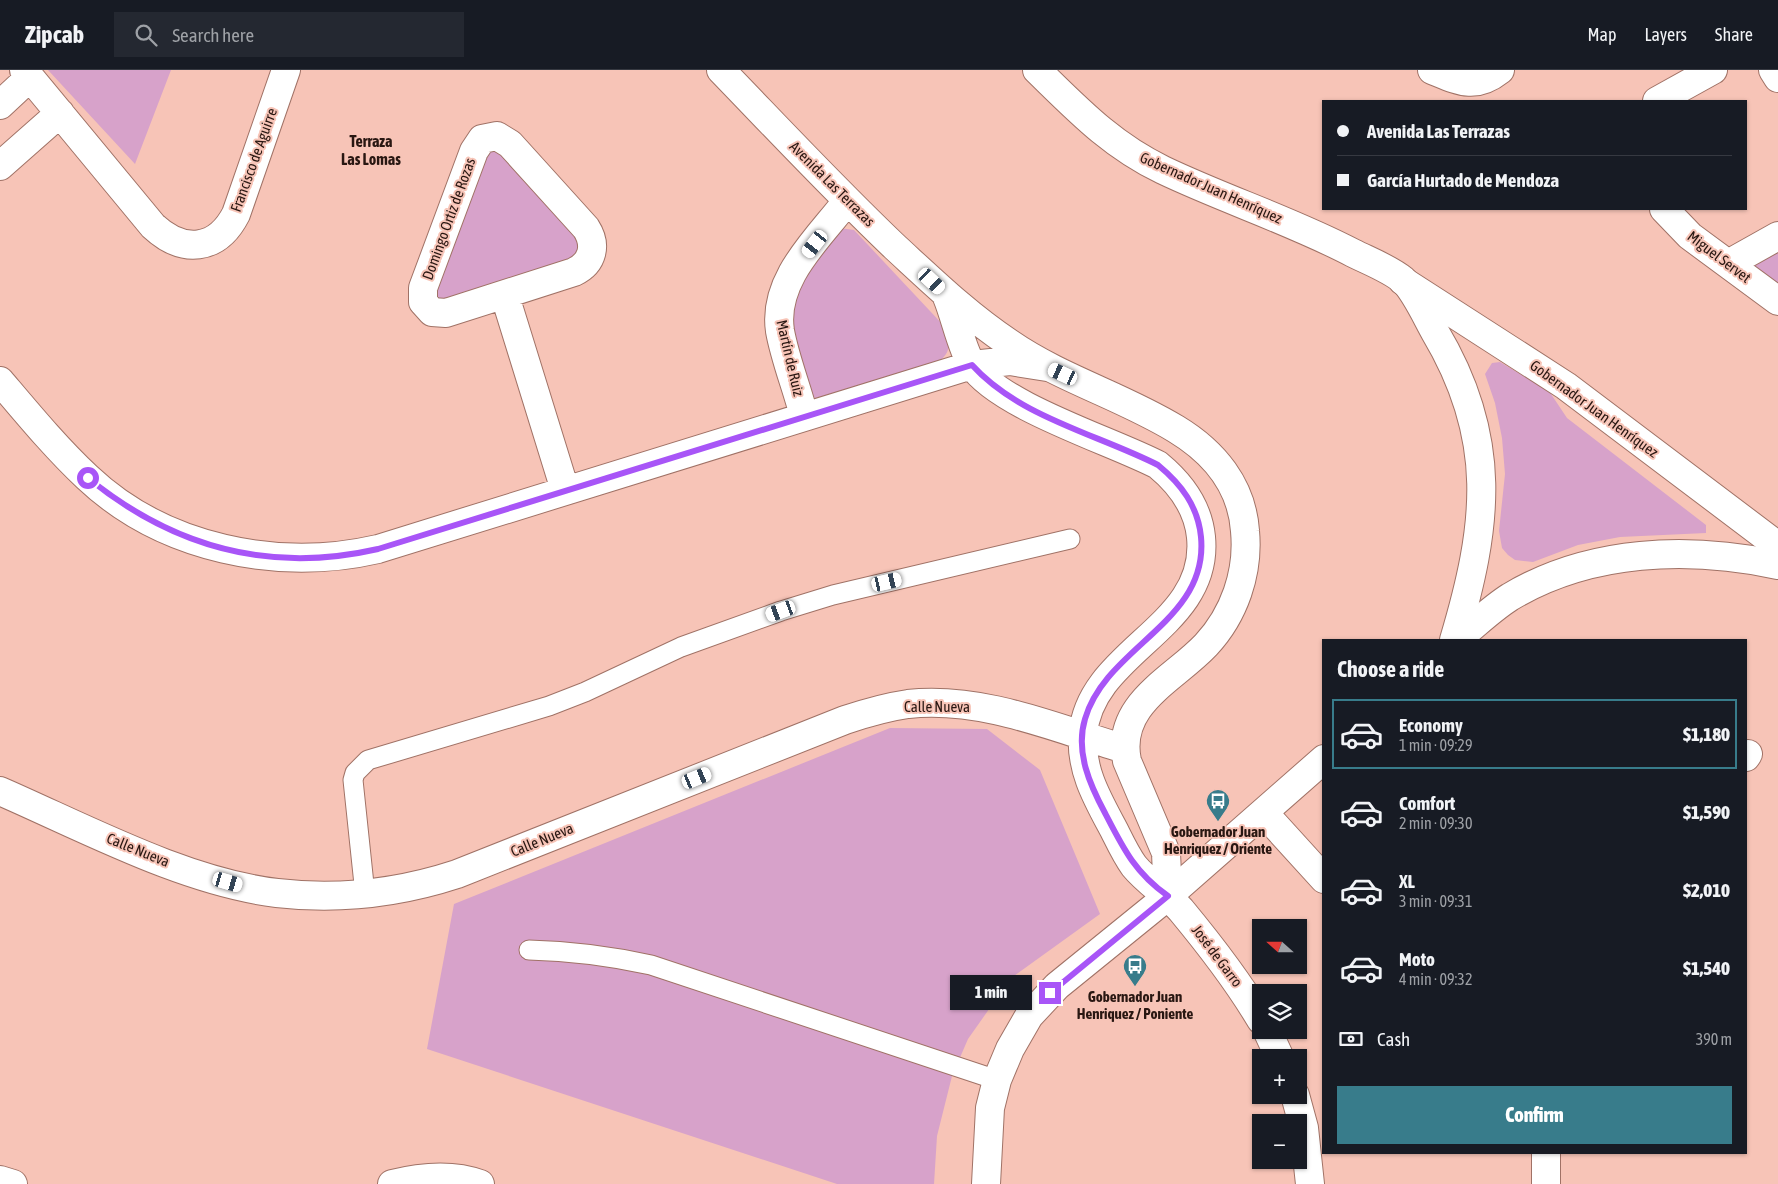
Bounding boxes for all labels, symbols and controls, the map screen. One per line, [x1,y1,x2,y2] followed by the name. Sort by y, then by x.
[114,12,464,57] search box
[25,21,84,48] text: Zipcab
[132,21,160,49] icon: search
[172,24,254,46] text: Search here
[1587,24,1616,45] text: Map
[1644,24,1687,45] text: Layers
[1715,24,1753,45] text: Share
[227,105,280,214] street label: Francisco de Aguirre
[1367,120,1510,142] text: Avenida Las Terrazas
[341,132,401,168] district label: Terraza Las Lomas
[786,138,878,230] street label: Avenida Las Terrazas
[1137,148,1285,227] street label: Gobernador Juan Henríquez
[419,156,479,282] street label: Domingo Ortiz de Rozas
[1367,169,1559,191] text: García Hurtado de Mendoza
[1684,227,1754,286] street label: Miguel Servet
[799,228,830,260] car
[915,265,948,297] car
[773,318,808,398] street label: Martín de Ruiz
[1527,357,1662,461] street label: Gobernador Juan Henríquez
[1046,361,1079,387] car
[77,467,99,489] route start
[870,571,903,593] car
[764,599,797,623] car
[1337,656,1444,682] text: Choose a ride
[904,698,970,715] street label: Calle Nueva
[1339,712,1384,757] icon: car
[1399,714,1463,736] text: Economy
[1683,723,1730,745] text: $1,180
[1399,736,1472,754] text: 1 min · 09:29
[680,765,713,791] car
[1205,788,1231,822] bus stop icon: Gobernador Juan Henriquez / Oriente
[1339,790,1384,835] icon: car
[1399,792,1455,814] text: Comfort
[1683,801,1730,823] text: $1,590
[1399,814,1472,832] text: 2 min · 09:30
[508,819,576,860] street label: Calle Nueva
[1164,823,1272,857] place label: Gobernador Juan Henriquez / Oriente
[104,829,172,870] street label: Calle Nueva
[1339,868,1384,913] icon: car
[1399,870,1415,892] text: XL
[211,871,244,893] car
[1683,879,1730,901] text: $2,010
[1399,892,1472,910] text: 3 min · 09:31
[1252,919,1308,974] north arrow
[1252,919,1307,1169] map controls
[1189,922,1246,990] street label: José de Garro
[1339,946,1384,991] icon: car
[1399,948,1435,970] text: Moto
[1122,953,1148,987] bus stop icon: Gobernador Juan Henriquez / Poniente
[1683,957,1730,979] text: $1,540
[1399,970,1472,988] text: 4 min · 09:32
[950,976,1032,1010] callout: 1 min
[1039,982,1061,1004] route end
[975,983,1007,1001] text: 1 min
[1252,984,1307,1039] button: layers
[1077,988,1193,1022] place label: Gobernador Juan Henriquez / Poniente
[1337,1025,1365,1053] icon: cash
[1377,1028,1410,1050] text: Cash
[1696,1030,1732,1048] text: 390 m
[1252,1049,1307,1104] button: +
[1337,1086,1732,1144] button: Confirm
[1252,1114,1307,1169] button: −

